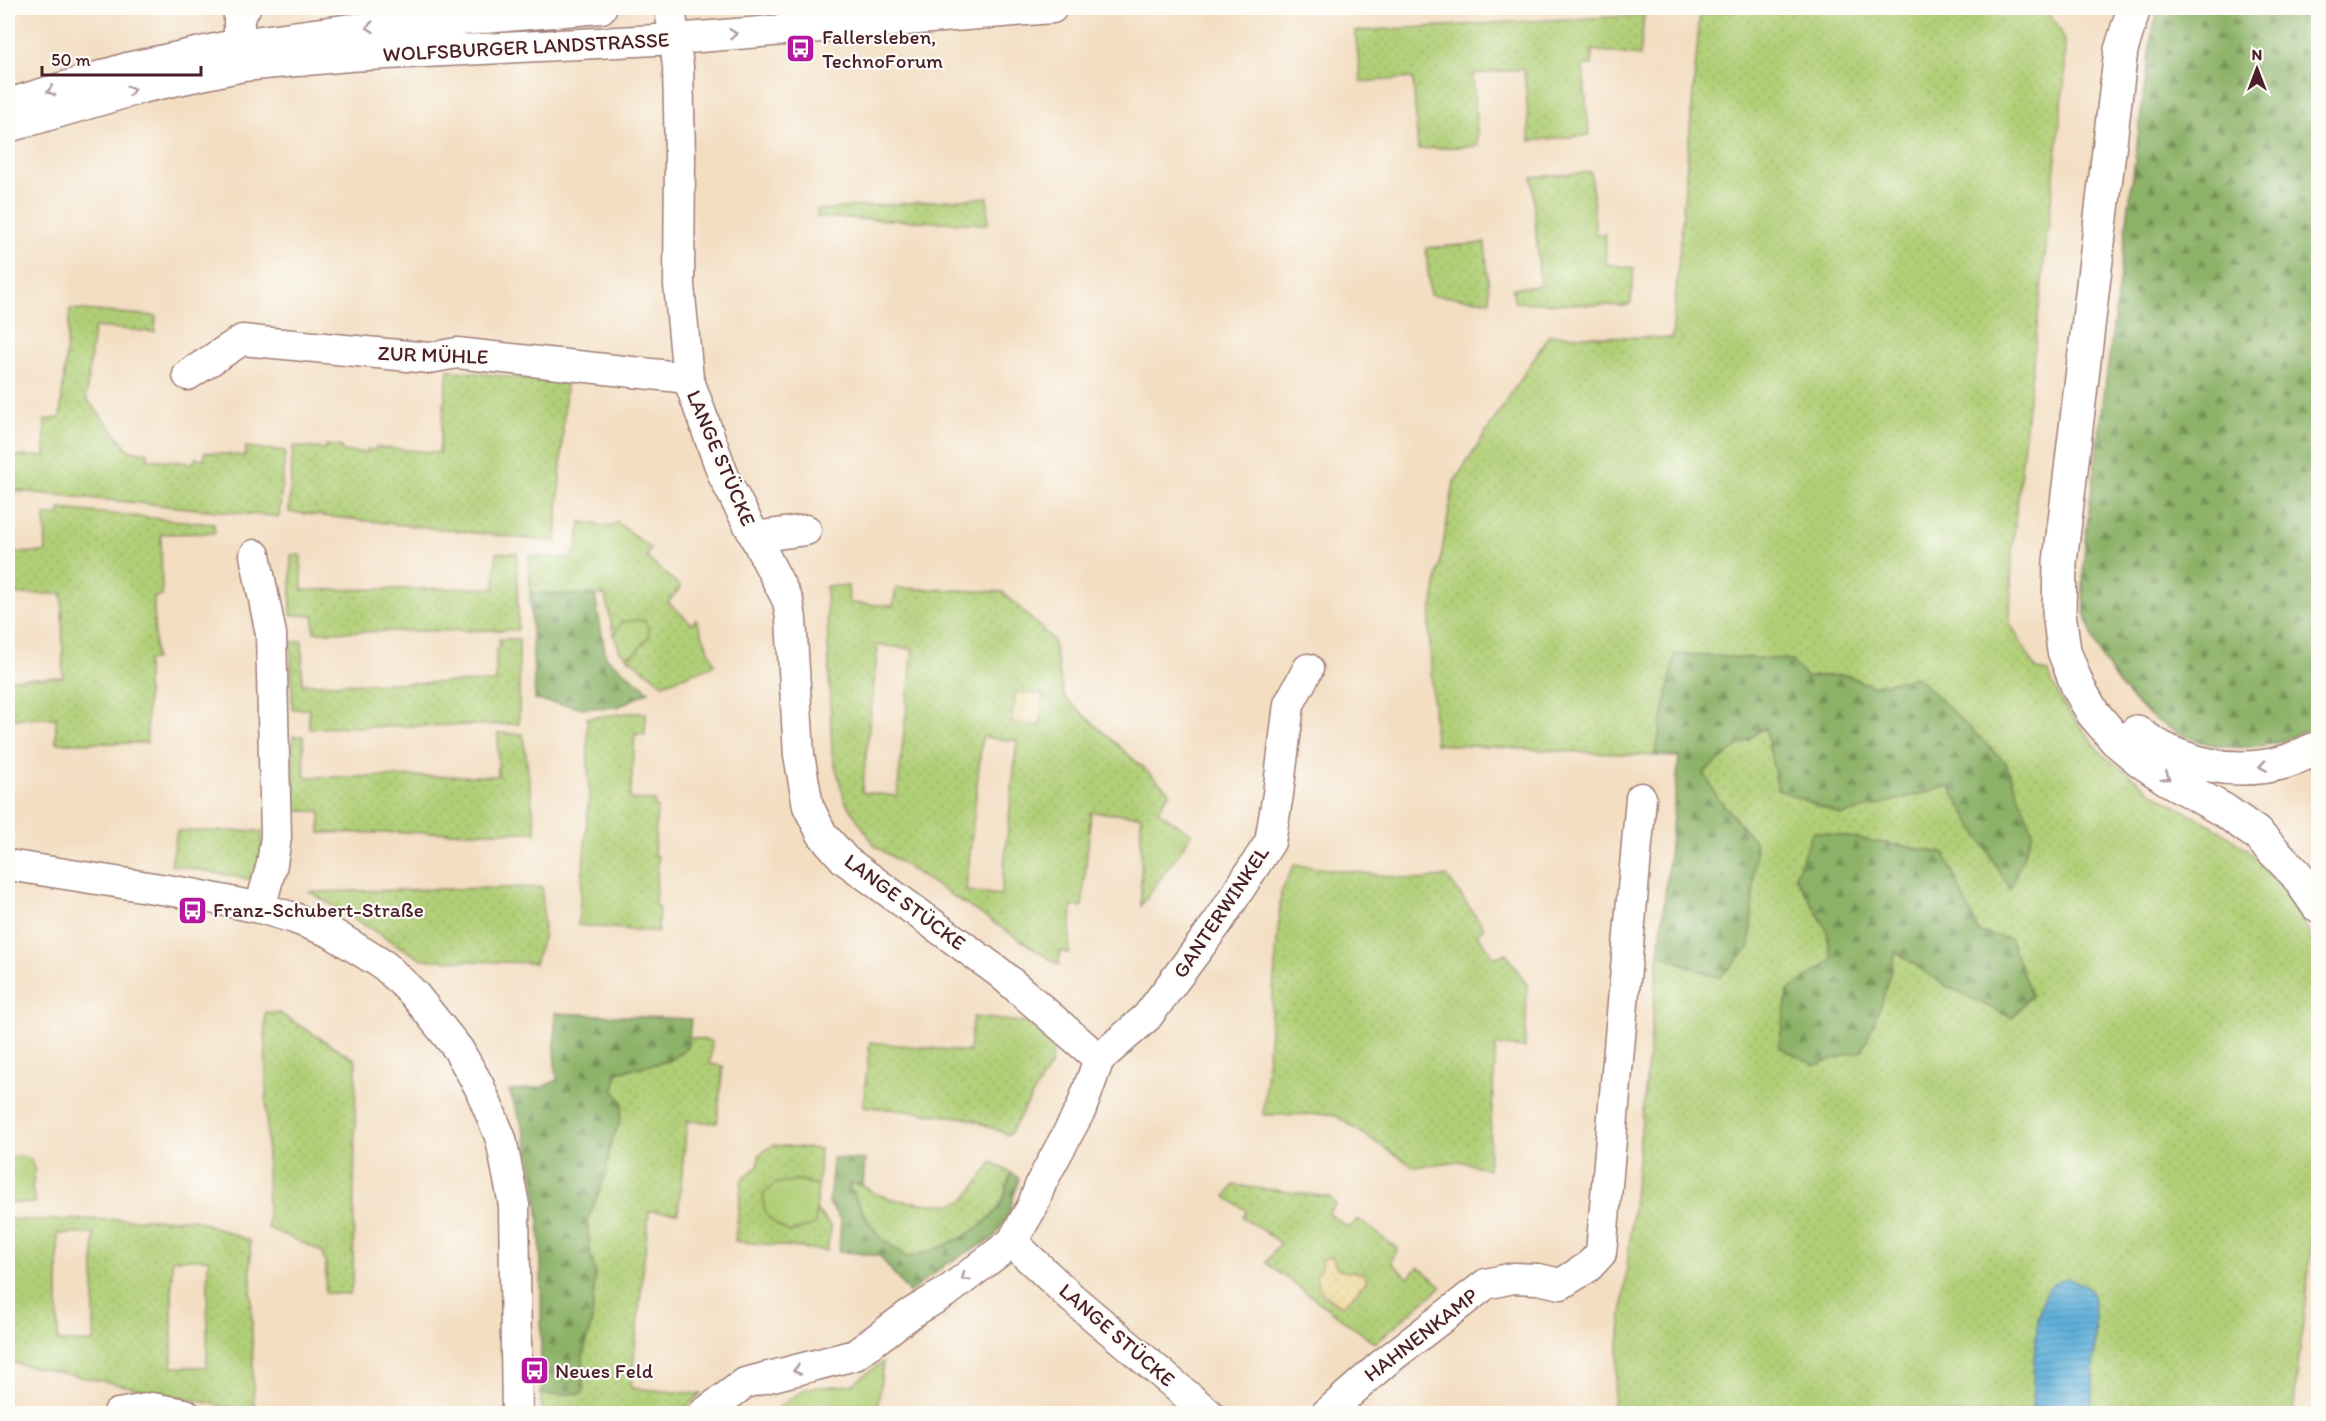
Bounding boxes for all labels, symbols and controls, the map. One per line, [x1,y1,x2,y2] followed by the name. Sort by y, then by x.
[365,20,374,33] one-way arrow
[822,24,943,73] place label: Fallersleben, TechnoForum
[382,27,670,66] street label: WOLFSBURGER LANDSTRASSE
[728,28,737,41] one-way arrow
[785,33,817,65] bus stop icon: Fallersleben, TechnoForum
[42,39,201,77] scale bar
[2227,39,2287,99] north arrow
[2252,45,2262,64] text: N
[51,49,91,71] text: 50 m
[46,84,57,96] one-way arrow
[126,85,136,98] one-way arrow
[377,340,489,369] street label: ZUR MÜHLE
[682,386,761,530] street label: LANGE STÜCKE
[2258,759,2268,771] one-way arrow
[2160,770,2170,782] one-way arrow
[1167,841,1274,982] street label: GANTERWINKEL
[840,848,971,955] street label: LANGE STÜCKE
[176,894,208,926] bus stop icon: Franz-Schubert-Straße
[213,897,424,922] place label: Franz-Schubert-Straße
[961,1270,972,1281] one-way arrow
[1054,1278,1180,1392] street label: LANGE STÜCKE
[1359,1282,1483,1387] street label: HAHNENKAMP
[518,1355,550,1387] bus stop icon: Neues Feld
[555,1358,654,1383] place label: Neues Feld
[792,1363,802,1376] one-way arrow

